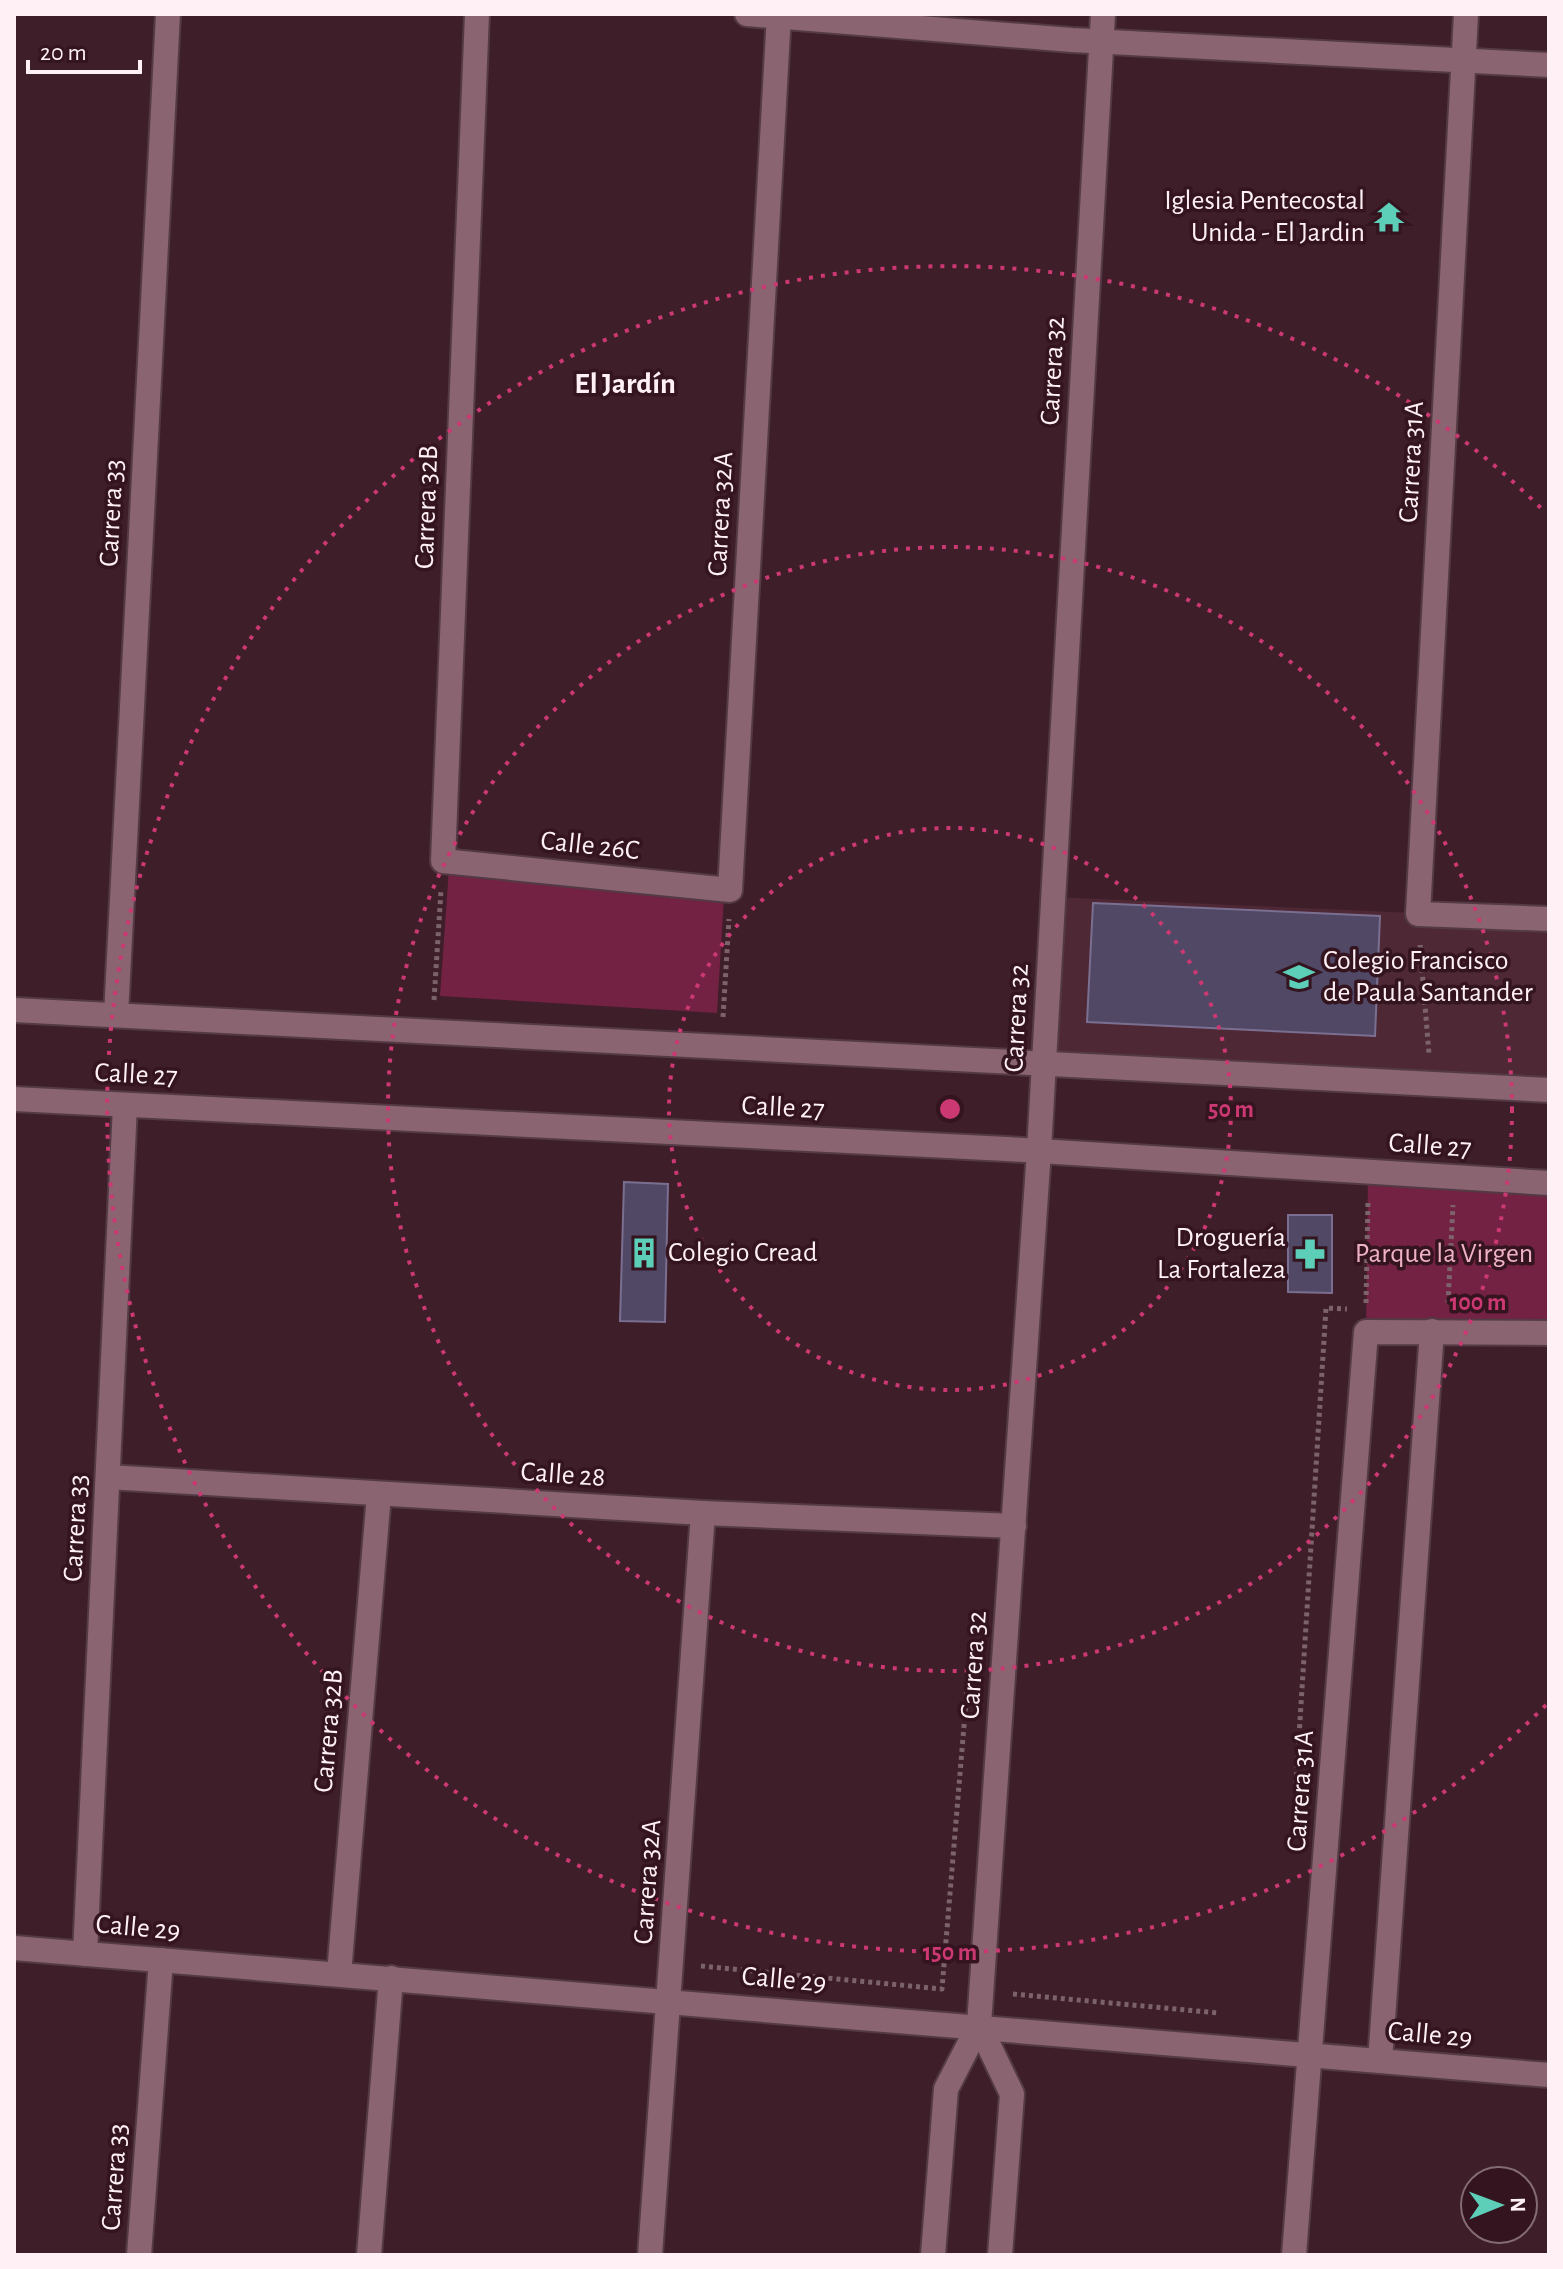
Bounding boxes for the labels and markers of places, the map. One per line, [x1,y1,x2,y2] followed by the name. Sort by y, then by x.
[1164,187,1365,247] place label: Iglesia Pentecostal Unida - El Jardin
[1372,200,1406,234] temple icon: Iglesia Pentecostal Unida - El Jardin
[1323,947,1533,1007] place label: Colegio Francisco de Paula Santander
[1282,960,1316,994] school or university icon: Colegio Francisco de Paula Santander
[936,1095,964,1123] centre of rings
[1157,1224,1286,1284] place label: Droguería La Fortaleza
[627,1236,661,1270] building icon: Colegio Cread
[1293,1237,1327,1271] pharmacy icon: Droguería La Fortaleza
[668,1239,817,1267] place label: Colegio Cread

